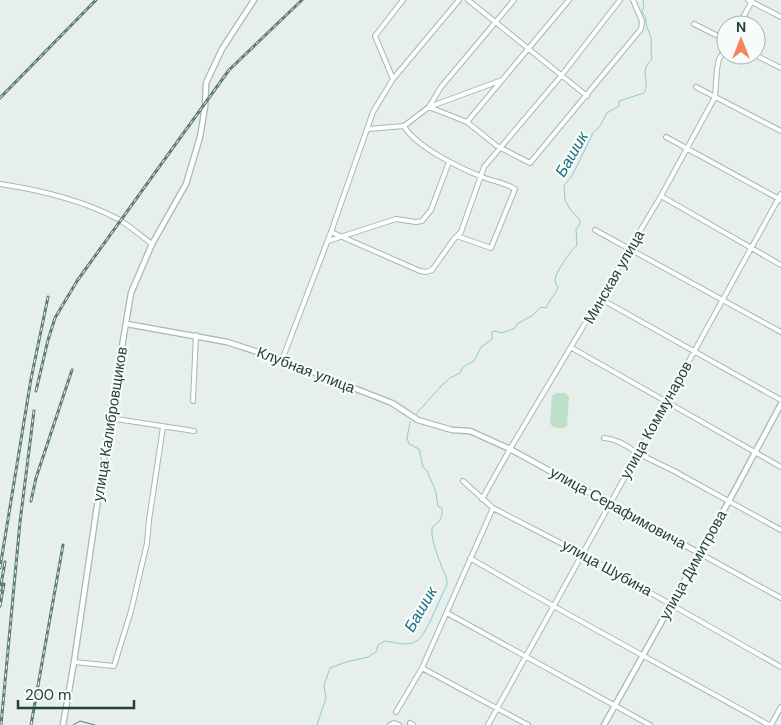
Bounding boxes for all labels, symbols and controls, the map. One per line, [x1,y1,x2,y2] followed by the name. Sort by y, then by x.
[716,15,766,65] north arrow
[736,18,746,36] text: N
[550,127,594,181] water label: Башик
[579,226,649,328] street label: Минская улица
[254,342,359,398] street label: Клубная улица
[88,345,132,503] street label: улица Калибровщиков
[615,357,697,483] street label: улица Коммунаров
[546,462,690,554] street label: улица Серафимовича
[655,506,732,623] street label: улица Димитрова
[558,535,656,601] street label: улица Шубина
[399,582,443,636] water label: Башик
[18,678,134,710] scale bar
[25,685,71,705] text: 200 m

